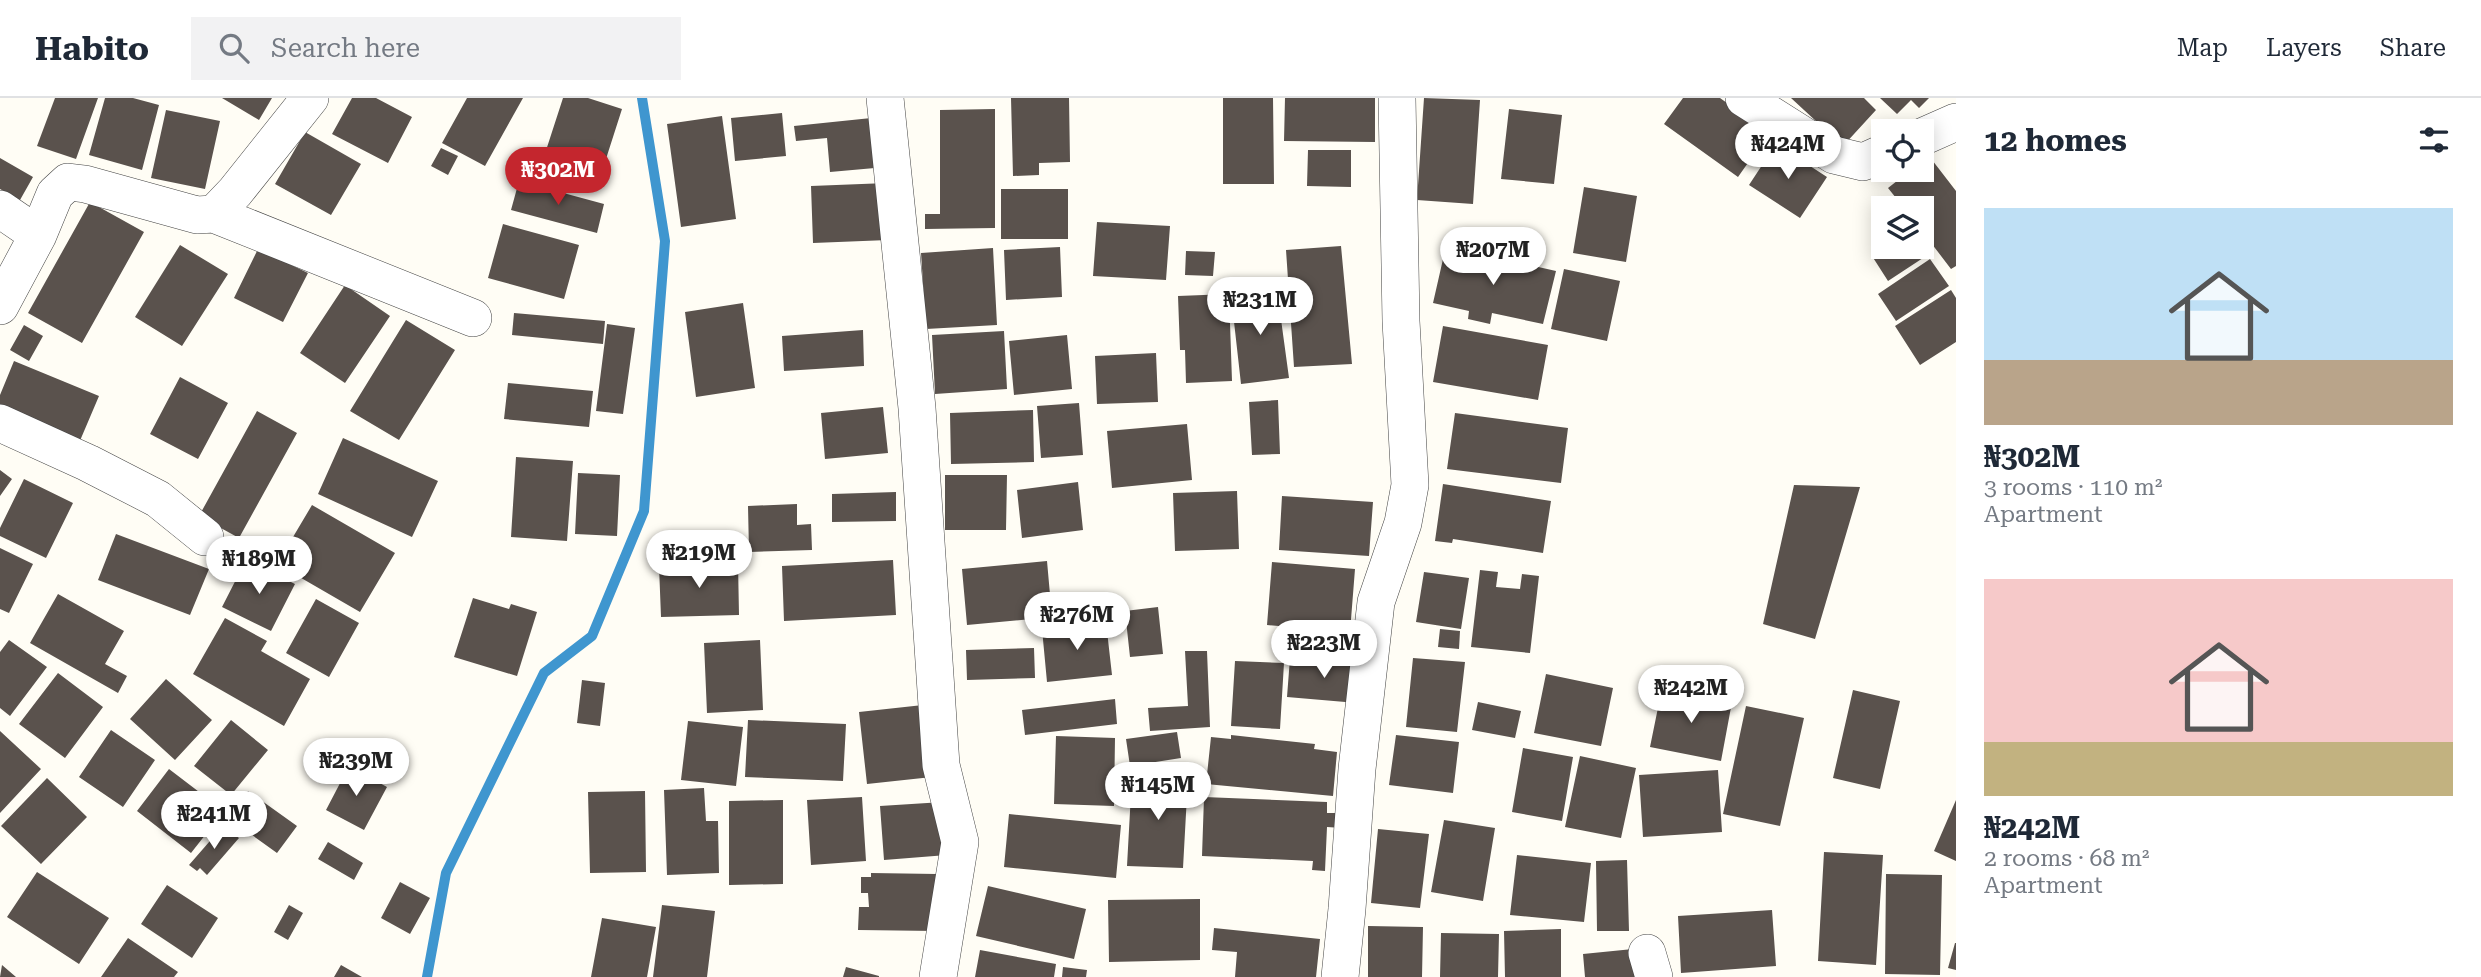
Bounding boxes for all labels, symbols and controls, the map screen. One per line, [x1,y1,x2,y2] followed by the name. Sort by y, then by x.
[191,17,681,80] search box
[35,29,149,68] text: Habito
[215,29,253,67] icon: search
[271,33,420,63] text: Search here
[2177,34,2228,62] text: Map
[2266,34,2342,62] text: Layers
[2380,34,2446,62] text: Share
[1871,119,1934,259] map controls
[1871,119,1934,182] button: locate
[2415,121,2453,159] icon: filters
[1739,122,1837,181] pin: ₦424M
[1984,123,2127,158] text: 12 homes
[1751,130,1825,157] text: ₦424M
[509,148,607,207] pin: ₦302M
[521,156,595,183] text: ₦302M
[1871,196,1934,259] button: layers
[1444,228,1542,287] pin: ₦207M
[1456,236,1530,263] text: ₦207M
[2156,253,2282,379] icon: home
[1211,278,1309,337] pin: ₦231M
[1223,286,1297,313] text: ₦231M
[1984,439,2080,474] text: ₦302M
[1984,474,2162,501] text: 3 rooms · 110 m²
[1984,501,2103,528] text: Apartment
[650,531,748,590] pin: ₦219M
[210,536,308,596] pin: ₦189M
[662,539,736,566] text: ₦219M
[222,545,296,572] text: ₦189M
[1028,592,1126,652] pin: ₦276M
[1040,601,1114,628] text: ₦276M
[1275,620,1373,680] pin: ₦223M
[2156,624,2282,750] icon: home
[1287,629,1361,656] text: ₦223M
[1642,666,1740,725] pin: ₦242M
[1654,674,1728,701] text: ₦242M
[307,738,405,798] pin: ₦239M
[319,747,393,774] text: ₦239M
[1109,762,1207,822] pin: ₦145M
[1121,771,1195,798] text: ₦145M
[165,792,263,851] pin: ₦241M
[177,800,251,827] text: ₦241M
[1984,810,2080,845] text: ₦242M
[1984,845,2150,872] text: 2 rooms · 68 m²
[1984,872,2103,899] text: Apartment

